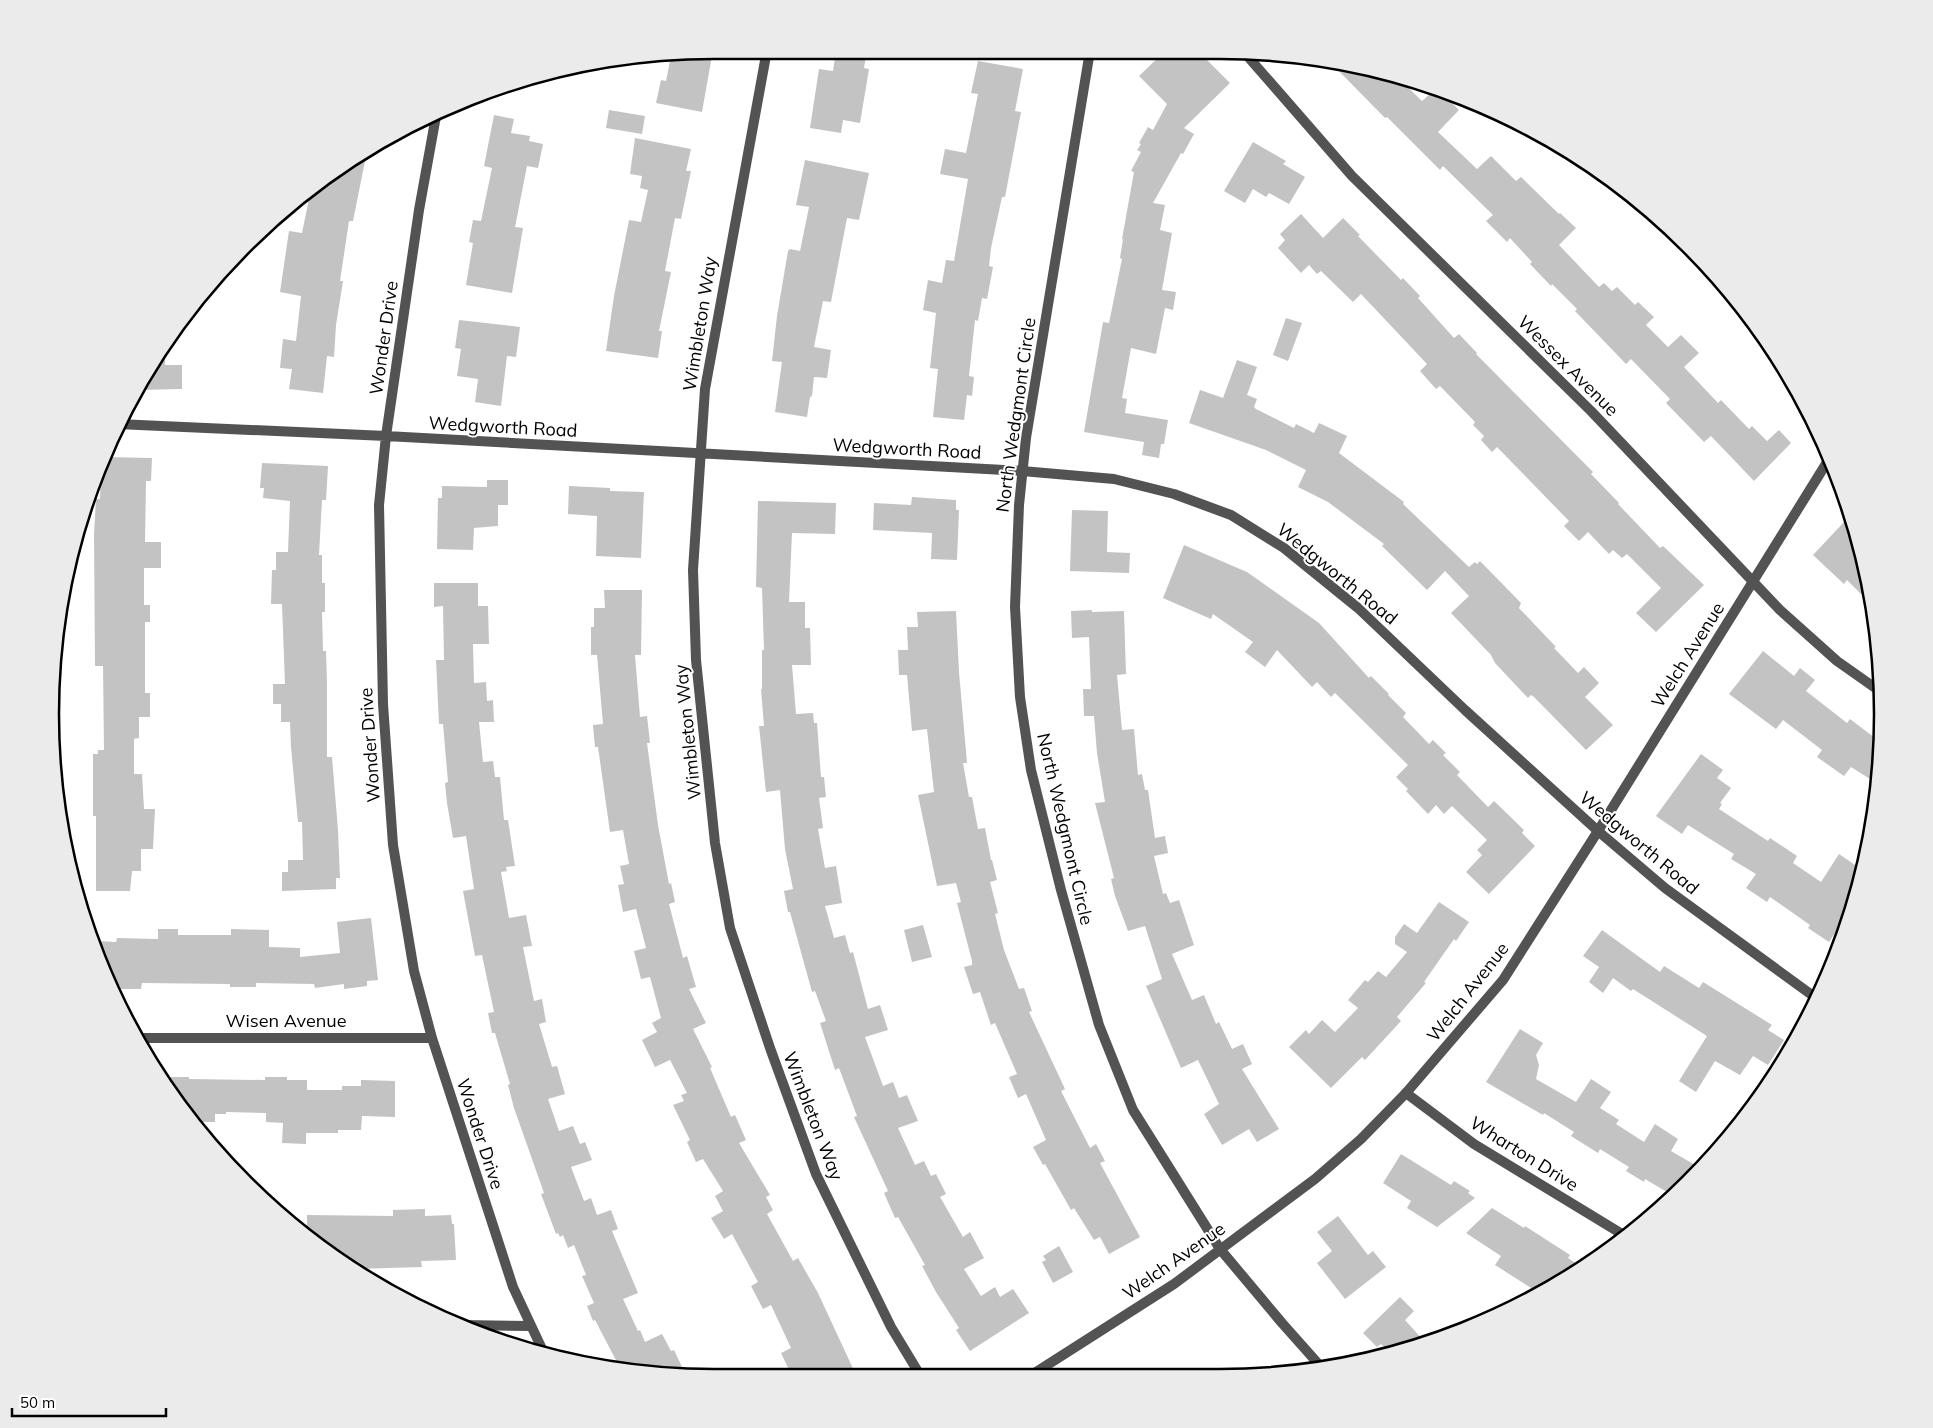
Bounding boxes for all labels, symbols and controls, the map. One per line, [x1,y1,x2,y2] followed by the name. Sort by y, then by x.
[678,255,722,393] street label: Wimbleton Way
[364,279,403,397] street label: Wonder Drive
[1513,310,1624,421] street label: Wessex Avenue
[990,316,1041,514] street label: North Wedgmont Circle
[428,411,578,442] street label: Wedgworth Road
[832,433,982,464] street label: Wedgworth Road
[1272,518,1402,629] street label: Wedgworth Road
[1646,598,1729,712] street label: Welch Avenue
[669,663,706,801] street label: Wimbleton Way
[354,687,385,803] street label: Wonder Drive
[1032,731,1099,927] street label: North Wedgmont Circle
[1575,786,1704,899] street label: Wedgworth Road
[1422,937,1514,1046] street label: Welch Avenue
[226,1009,346,1032] street label: Wisen Avenue
[778,1048,849,1184] street label: Wimbleton Way
[452,1076,509,1192] street label: Wonder Drive
[1466,1111,1583,1196] street label: Wharton Drive
[1118,1217,1229,1304] street label: Welch Avenue
[12,1386,166,1418] scale bar
[20,1393,55,1412] text: 50 m

